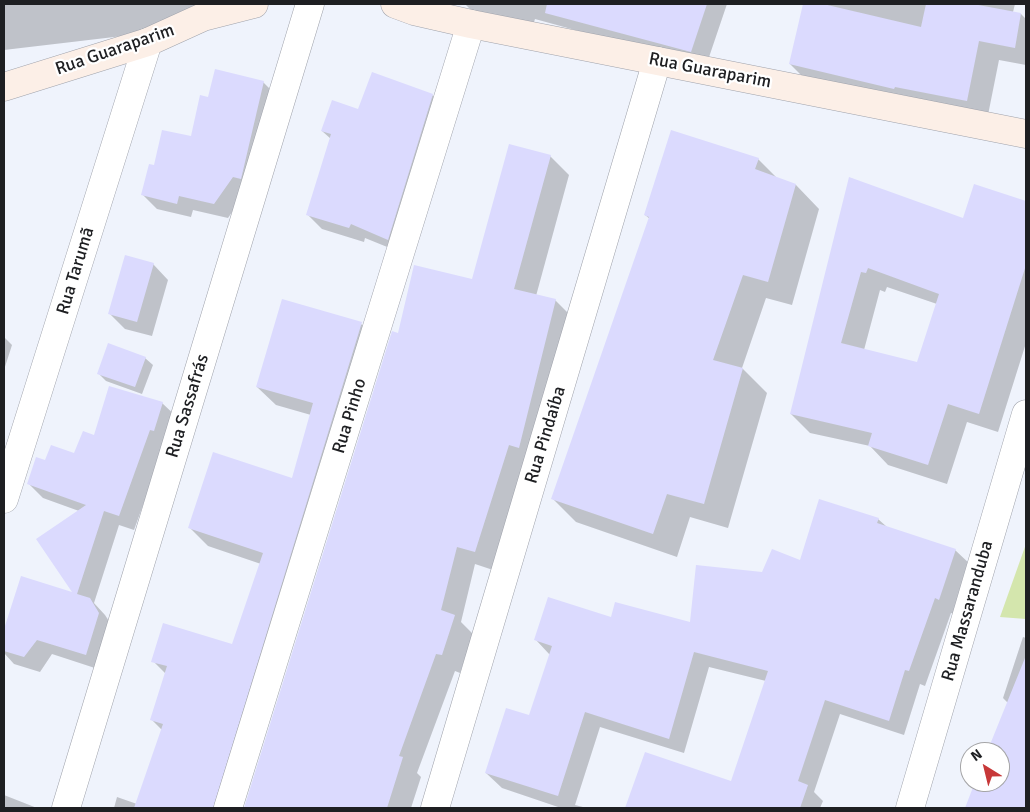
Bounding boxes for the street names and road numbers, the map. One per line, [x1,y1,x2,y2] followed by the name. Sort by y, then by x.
[53,20,177,80] street label: Rua Guaraparim
[647,49,773,93] street label: Rua Guaraparim
[53,225,99,317] street label: Rua Tarumã
[162,352,214,460] street label: Rua Sassafrás
[328,376,372,456] street label: Rua Pinho
[521,384,571,486] street label: Rua Pindaíba
[938,538,998,684] street label: Rua Massaranduba

